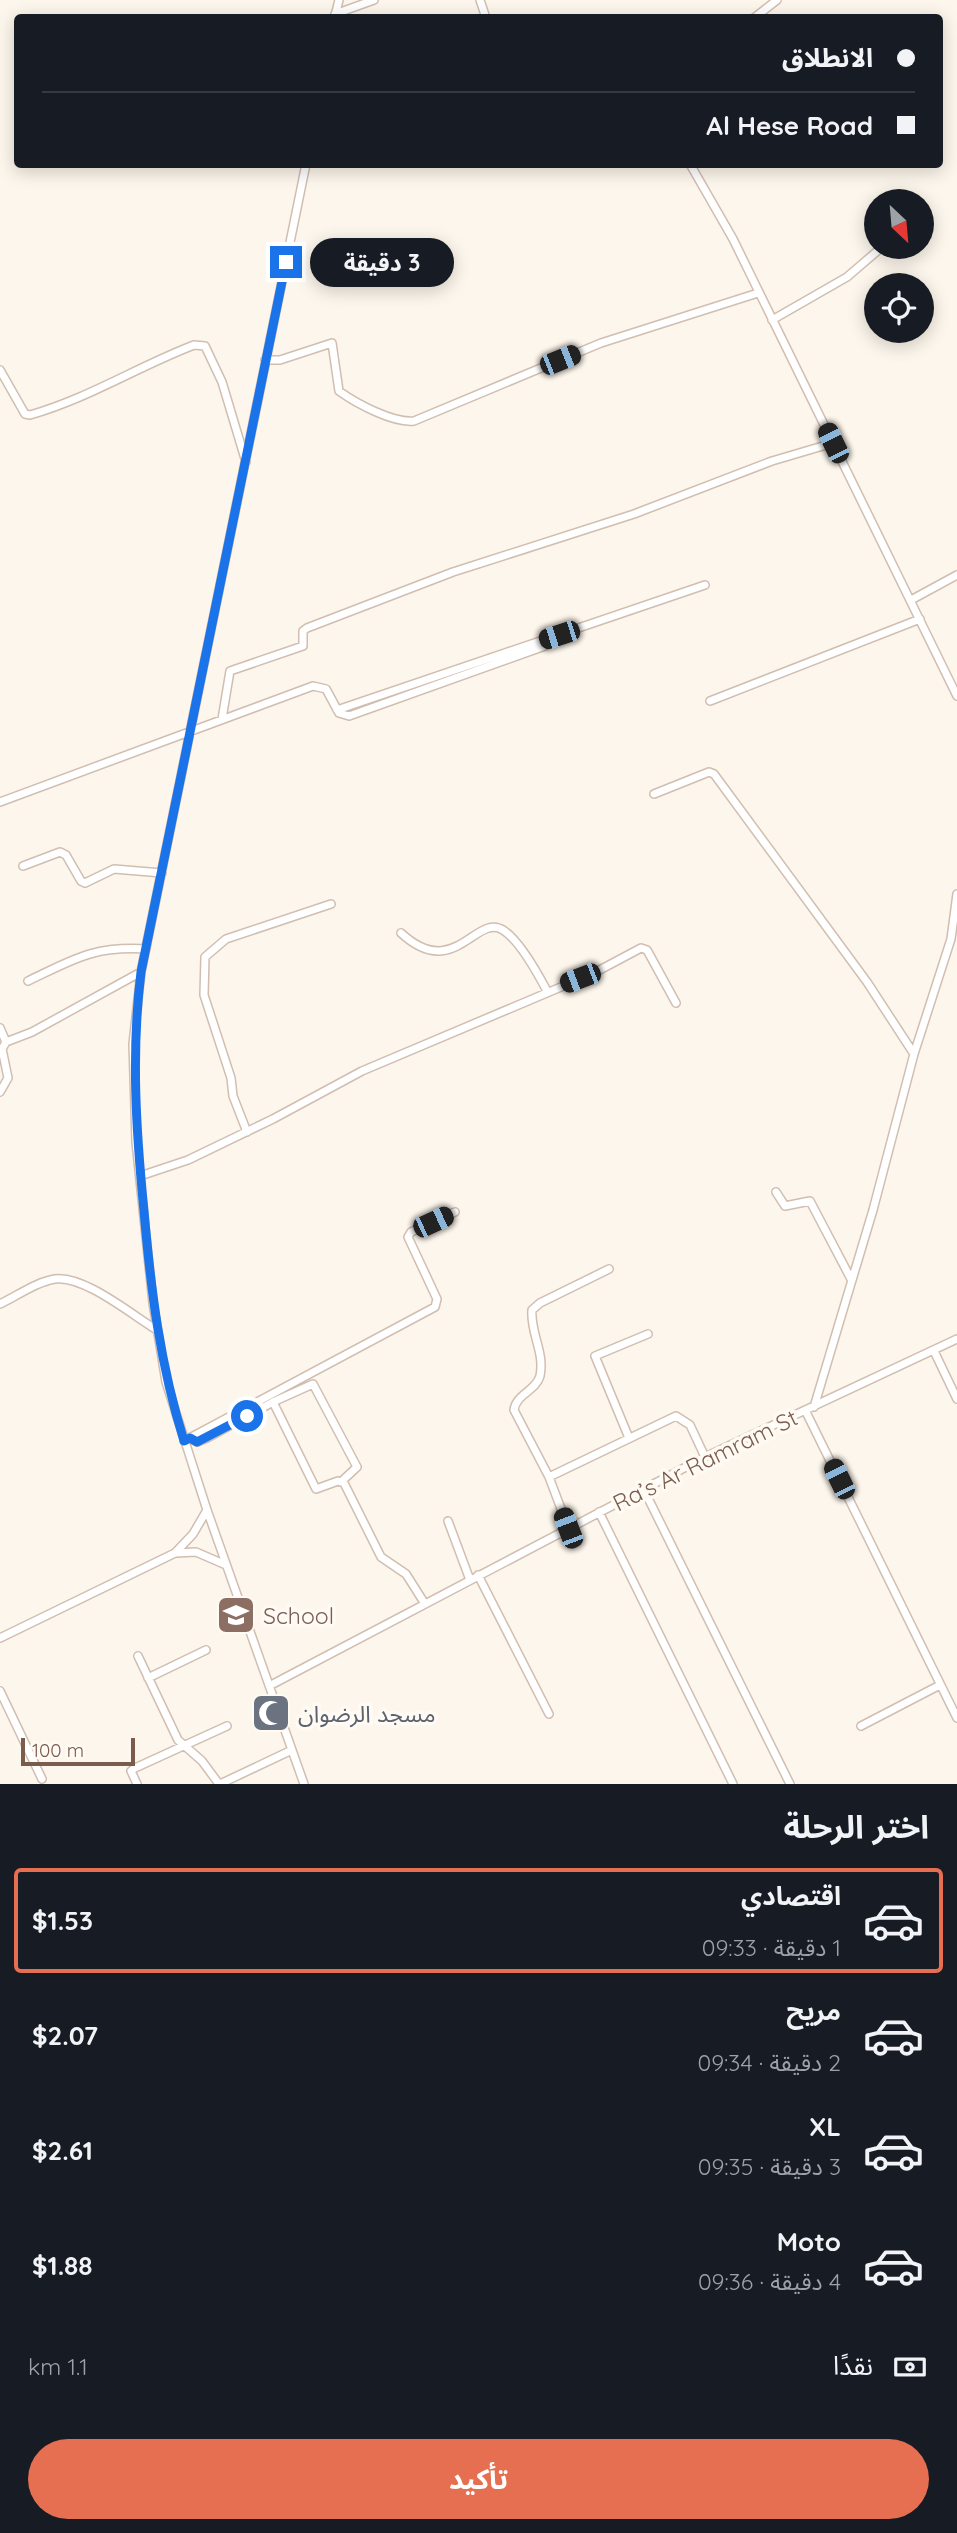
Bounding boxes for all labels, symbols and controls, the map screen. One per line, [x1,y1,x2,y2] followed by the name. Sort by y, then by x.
[782,41,873,74] text: الانطلاق
[706,109,873,142] text: Al Hese Road
[864,189,934,259] north arrow
[864,189,934,343] map controls
[310,238,454,286] callout: 3 دقيقة
[270,246,302,278] route end
[344,248,420,277] text: 3 دقيقة
[864,273,934,343] button: locate
[537,342,584,378] car
[815,420,852,466] car
[536,619,583,651] car
[557,961,604,995] car
[410,1204,457,1240] car
[231,1400,263,1432] route start
[608,1403,802,1517] street label: Ra’s Ar Ramram St
[821,1456,858,1502] car
[551,1505,586,1551] car
[215,1594,257,1636] school or university icon: School
[263,1601,334,1630] place label: School
[250,1692,292,1734] mosque icon: مسجد الرضوان
[298,1699,436,1728] place label: مسجد الرضوان
[21,1735,135,1767] scale bar
[32,1738,84,1762] text: 100 m
[783,1806,929,1846] text: اختر الرحلة
[741,1879,841,1912] text: اقتصادي
[862,1889,925,1952] icon: car
[32,1904,93,1937] text: $1.53
[702,1933,841,1962] text: 1 دقيقة · 09:33
[786,1994,841,2027] text: مريح
[862,2004,925,2067] icon: car
[32,2019,98,2052] text: $2.07
[698,2048,841,2077] text: 2 دقيقة · 09:34
[809,2110,841,2143] text: XL
[862,2119,925,2182] icon: car
[32,2134,93,2167] text: $2.61
[698,2152,841,2181] text: 3 دقيقة · 09:35
[777,2225,841,2258] text: Moto
[862,2234,925,2297] icon: car
[32,2249,93,2282] text: $1.88
[698,2267,841,2296] text: 4 دقيقة · 09:36
[891,2348,929,2386] icon: cash
[833,2349,873,2382] text: نقدًا
[28,2352,88,2381] text: 1.1 km
[28,2439,929,2519] button: تأكيد

